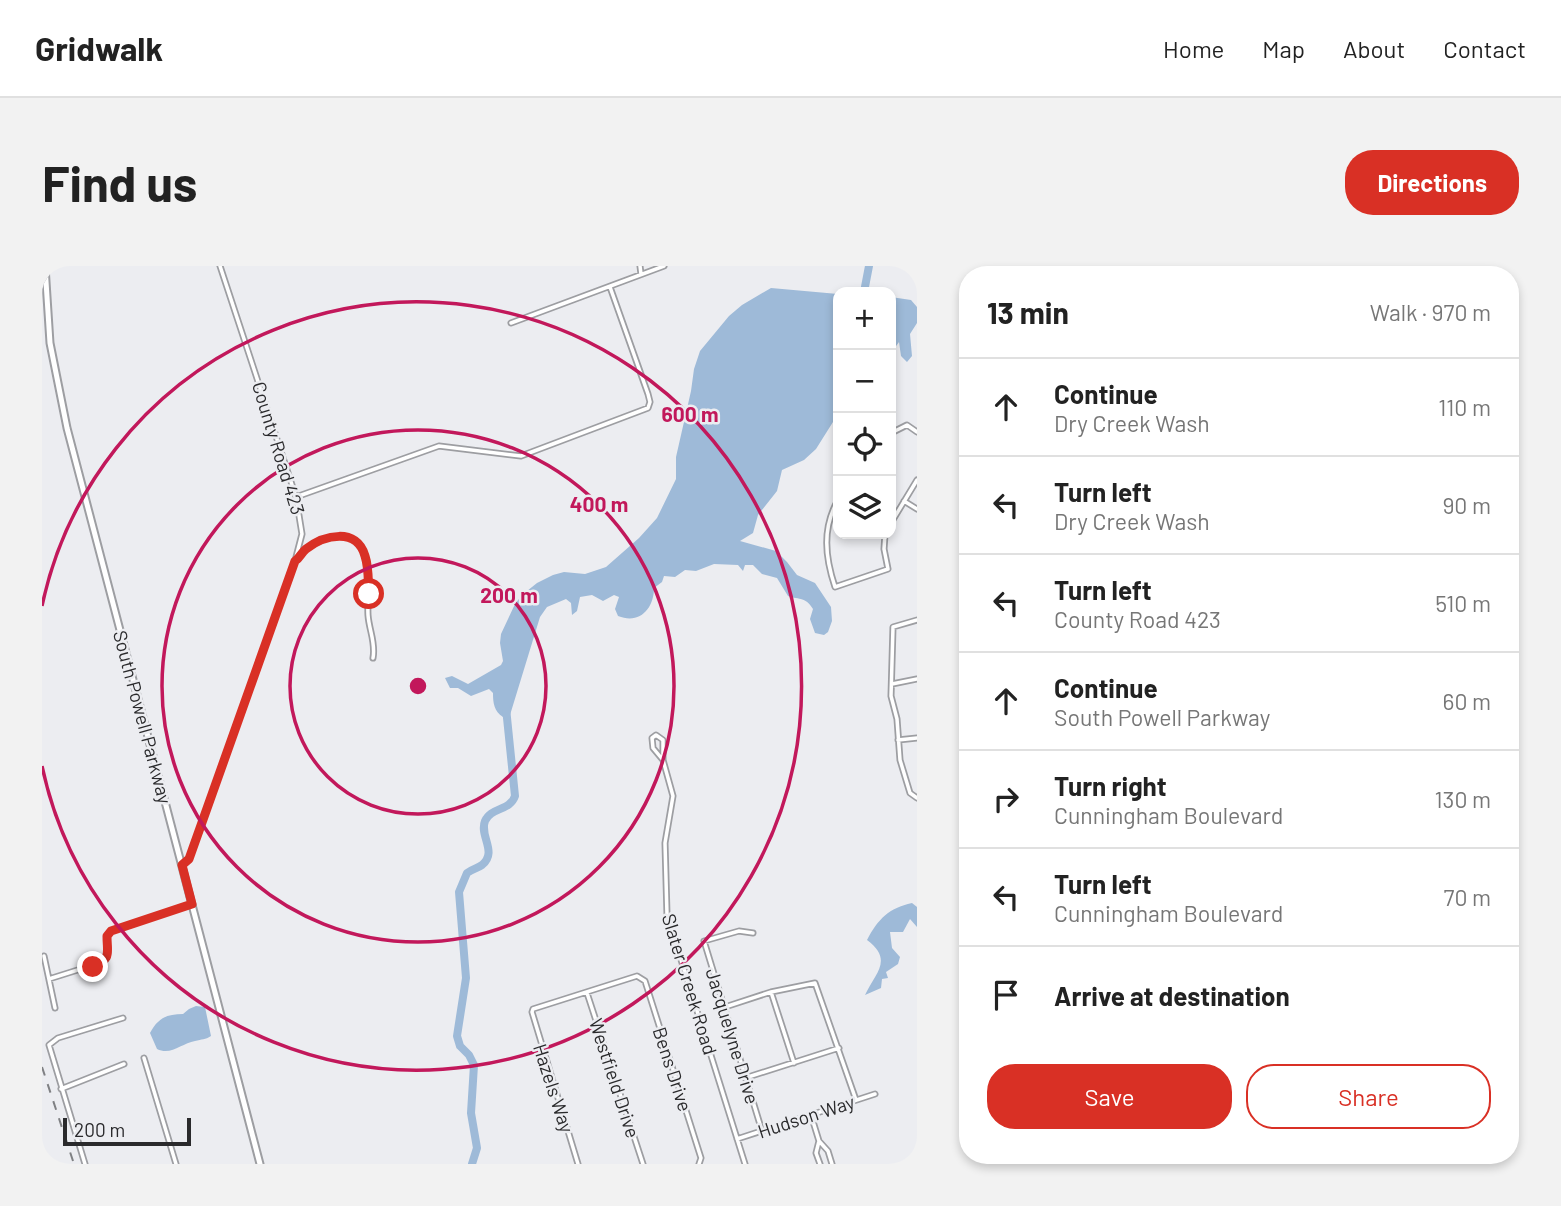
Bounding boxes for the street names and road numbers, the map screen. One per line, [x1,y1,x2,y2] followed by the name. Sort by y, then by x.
[248,379,310,517] street label: County Road 423
[109,628,177,807] street label: South Powell Parkway
[658,911,722,1057] street label: Slater Creek Road
[701,965,765,1107] street label: Jacquelyne Drive
[585,1015,645,1141] street label: Westfield Drive
[649,1024,697,1114] street label: Bens Drive
[529,1041,579,1136] street label: Hazels Way
[755,1089,858,1142] street label: Hudson Way

